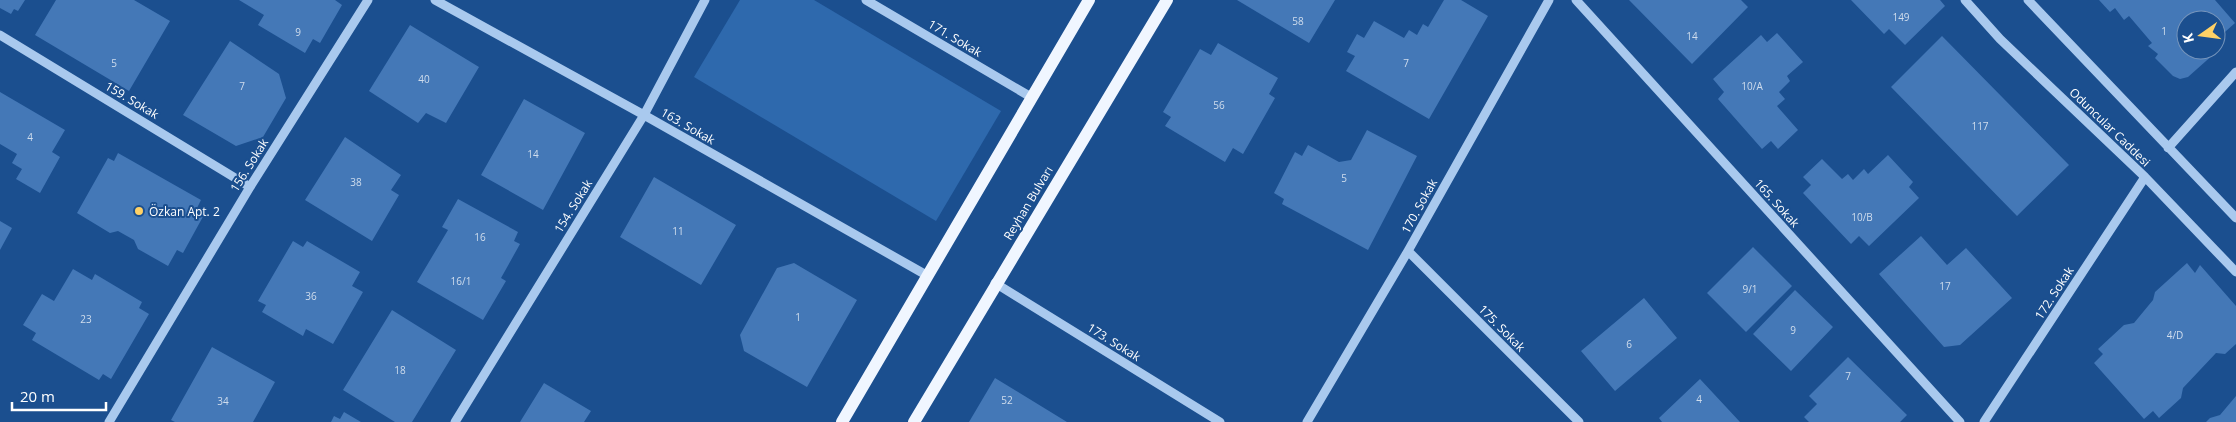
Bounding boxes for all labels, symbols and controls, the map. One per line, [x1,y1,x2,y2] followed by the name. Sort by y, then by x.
[1892,10,1910,24] house number: 149
[2176,10,2226,60] north arrow
[1292,14,1304,28] house number: 58
[925,15,986,61] street label: 171. Sokak
[2161,24,2167,38] house number: 1
[295,25,301,39] house number: 9
[1686,29,1698,43] house number: 14
[2177,31,2198,45] text: K
[111,56,117,70] house number: 5
[1403,56,1409,70] house number: 7
[418,72,430,86] house number: 40
[102,77,163,123] street label: 159. Sokak
[239,79,245,93] house number: 7
[1741,79,1763,93] house number: 10/A
[2066,84,2154,170] street label: Oduncular Caddesi
[1213,98,1225,112] house number: 56
[658,104,719,149] street label: 163. Sokak
[1971,119,1989,133] house number: 117
[27,130,33,144] house number: 4
[226,134,272,195] street label: 156. Sokak
[527,147,539,161] house number: 14
[999,163,1057,243] street label: Reyhan Bulvarı
[1341,171,1347,185] house number: 5
[350,175,362,189] house number: 38
[550,175,596,236] street label: 154. Sokak
[1397,175,1441,236] street label: 170. Sokak
[1751,175,1804,231] street label: 165. Sokak
[149,203,220,220] place label: Özkan Apt. 2
[133,205,145,217] marker: Özkan Apt. 2
[1851,210,1873,224] house number: 10/B
[672,224,684,238] house number: 11
[474,230,486,244] house number: 16
[2031,263,2078,323] street label: 172. Sokak
[451,274,471,288] house number: 16/1
[1939,279,1951,293] house number: 17
[1742,282,1758,296] house number: 9/1
[305,289,317,303] house number: 36
[1475,301,1530,356] street label: 175. Sokak
[795,310,801,324] house number: 1
[80,312,92,326] house number: 23
[1084,319,1145,365] street label: 173. Sokak
[1790,323,1796,337] house number: 9
[2167,328,2183,342] house number: 4/D
[1626,337,1632,351] house number: 6
[394,363,406,377] house number: 18
[1845,369,1851,383] house number: 7
[12,380,106,412] scale bar
[20,386,55,406] text: 20 m
[1696,392,1702,406] house number: 4
[1001,393,1013,407] house number: 52
[217,394,229,408] house number: 34

